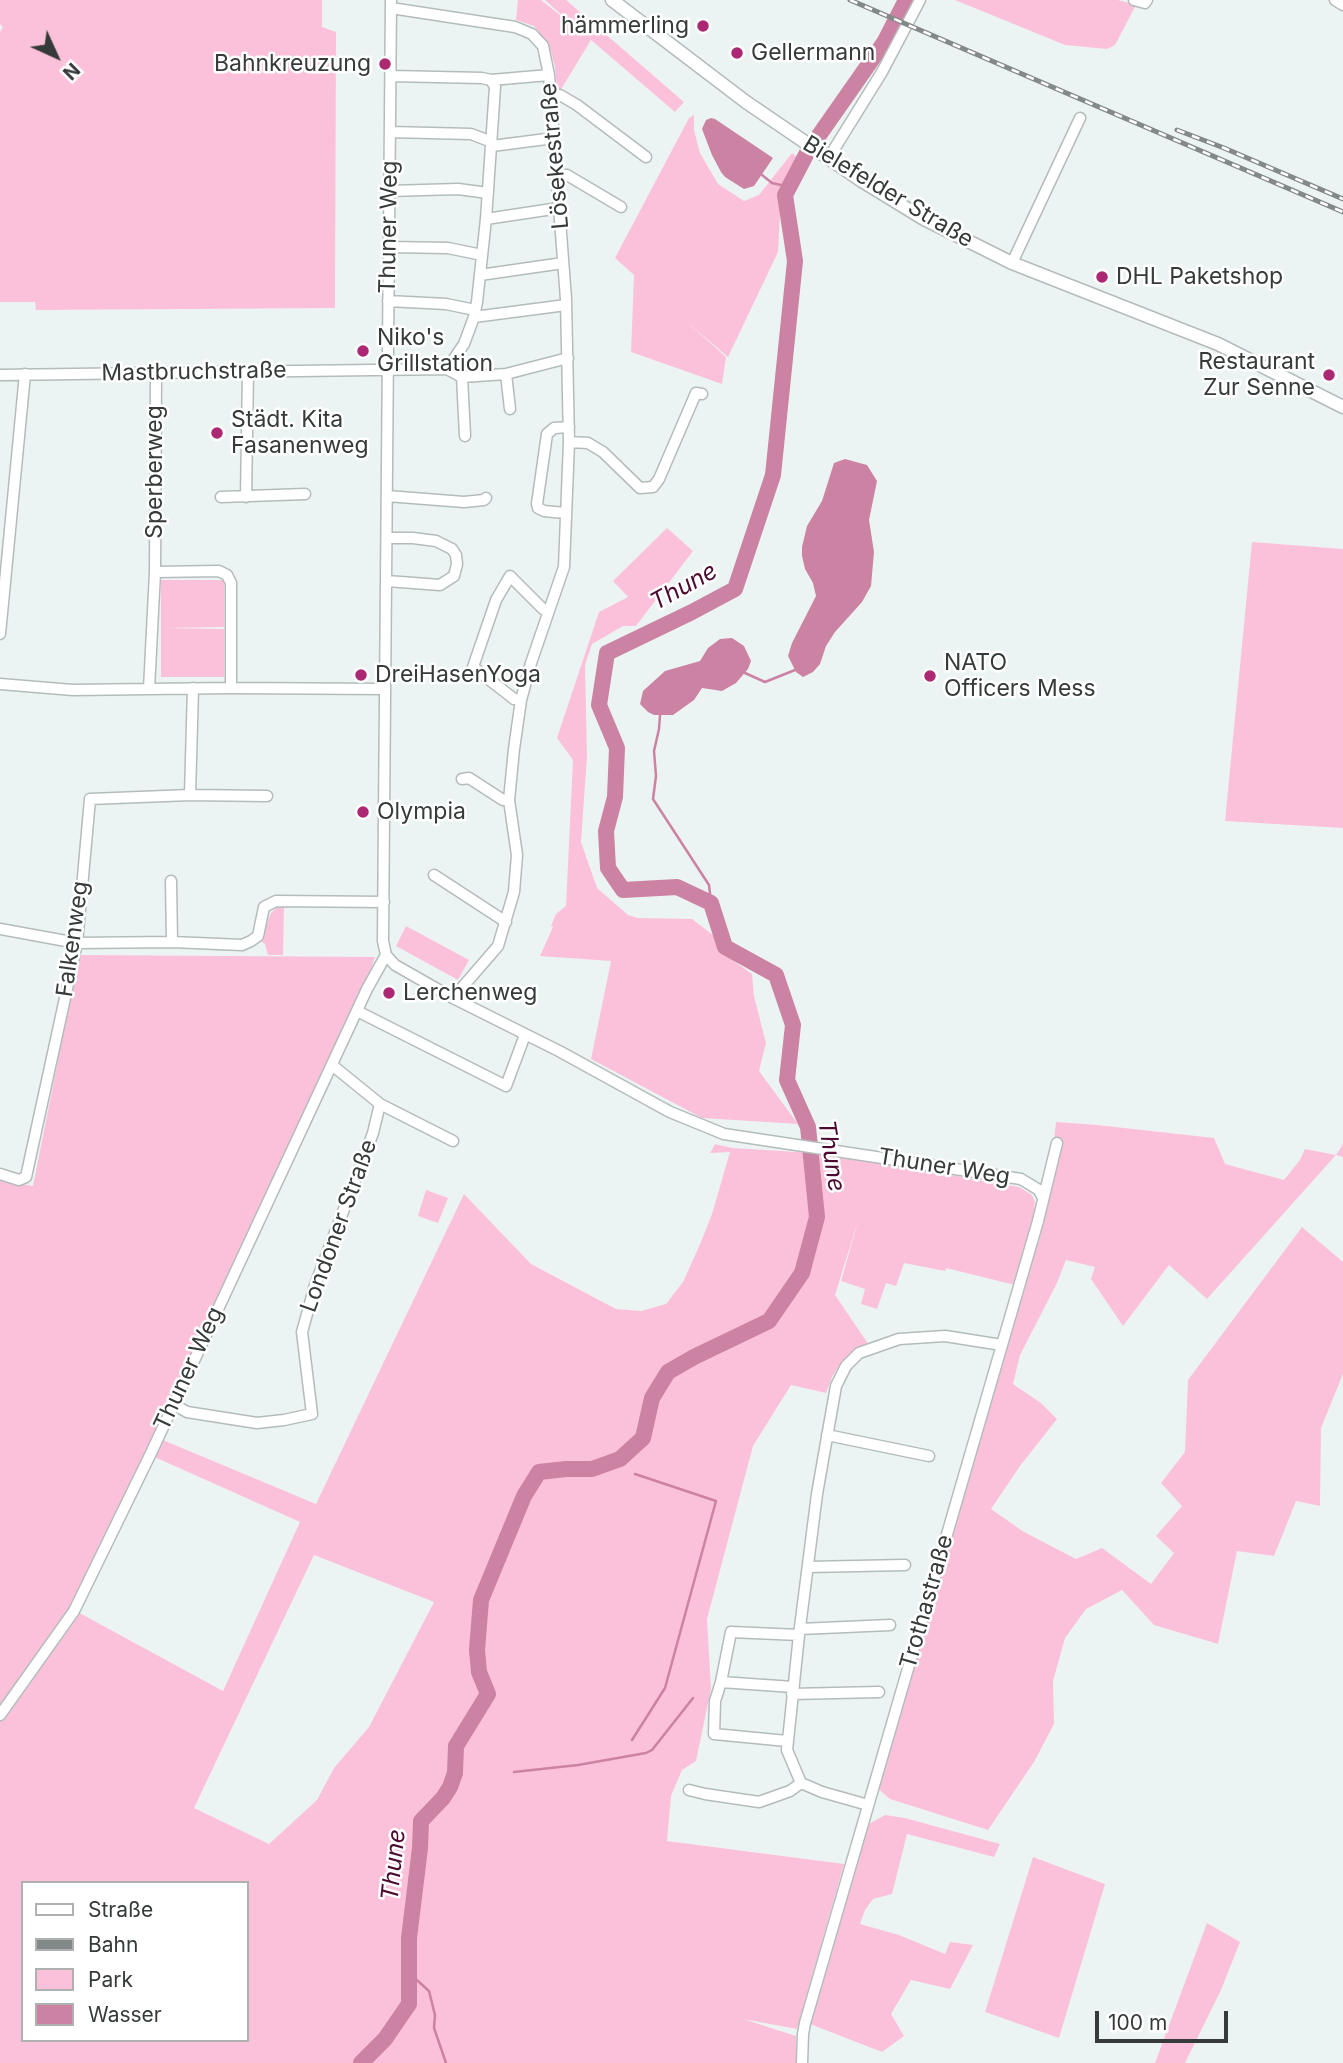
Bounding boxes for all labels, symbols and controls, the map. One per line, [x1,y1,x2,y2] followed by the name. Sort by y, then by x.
[561,12,689,40] place label: hämmerling
[695,18,711,34] marker: hämmerling
[21,21,91,91] north arrow
[751,39,875,67] place label: Gellermann
[729,45,745,61] marker: Gellermann
[214,50,371,78] place label: Bahnkreuzung
[377,56,393,72] marker: Bahnkreuzung
[58,58,84,84] text: N
[535,82,575,230] street label: Lösekestraße
[798,130,978,254] street label: Bielefelder Straße
[374,160,404,294] street label: Thuner Weg
[1116,263,1283,291] place label: DHL Paketshop
[1094,269,1110,285] marker: DHL Paketshop
[377,324,493,378] place label: Niko's Grillstation
[355,343,371,359] marker: Niko's Grillstation
[1198,348,1315,402] place label: Restaurant Zur Senne
[101,357,287,387] street label: Mastbruchstraße
[1321,367,1337,383] marker: Restaurant Zur Senne
[141,405,169,539] street label: Sperberweg
[231,406,368,460] place label: Städt. Kita Fasanenweg
[209,425,225,441] marker: Städt. Kita Fasanenweg
[646,557,722,617] water label: Thune
[944,649,1096,703] place label: NATO Officers Mess
[375,661,541,689] place label: DreiHasenYoga
[353,667,369,683] marker: DreiHasenYoga
[922,668,938,684] marker: NATO Officers Mess
[377,798,466,826] place label: Olympia
[355,804,371,820] marker: Olympia
[51,879,95,999] street label: Falkenweg
[403,979,537,1007] place label: Lerchenweg
[381,985,397,1001] marker: Lerchenweg
[811,1118,851,1194] water label: Thune
[295,1136,383,1316] street label: Londoner Straße
[876,1143,1012,1191] street label: Thuner Weg
[148,1303,230,1435] street label: Thuner Weg
[895,1532,959,1672] street label: Trothastraße
[376,1828,412,1902] water label: Thune
[21,1881,248,2042] legend
[88,1897,153,1922] text: Straße
[88,1932,138,1957] text: Bahn
[88,1967,133,1992] text: Park
[1098,1996,1231,2040] scale bar
[88,2002,162,2027] text: Wasser
[1108,2010,1167,2035] text: 100 m

